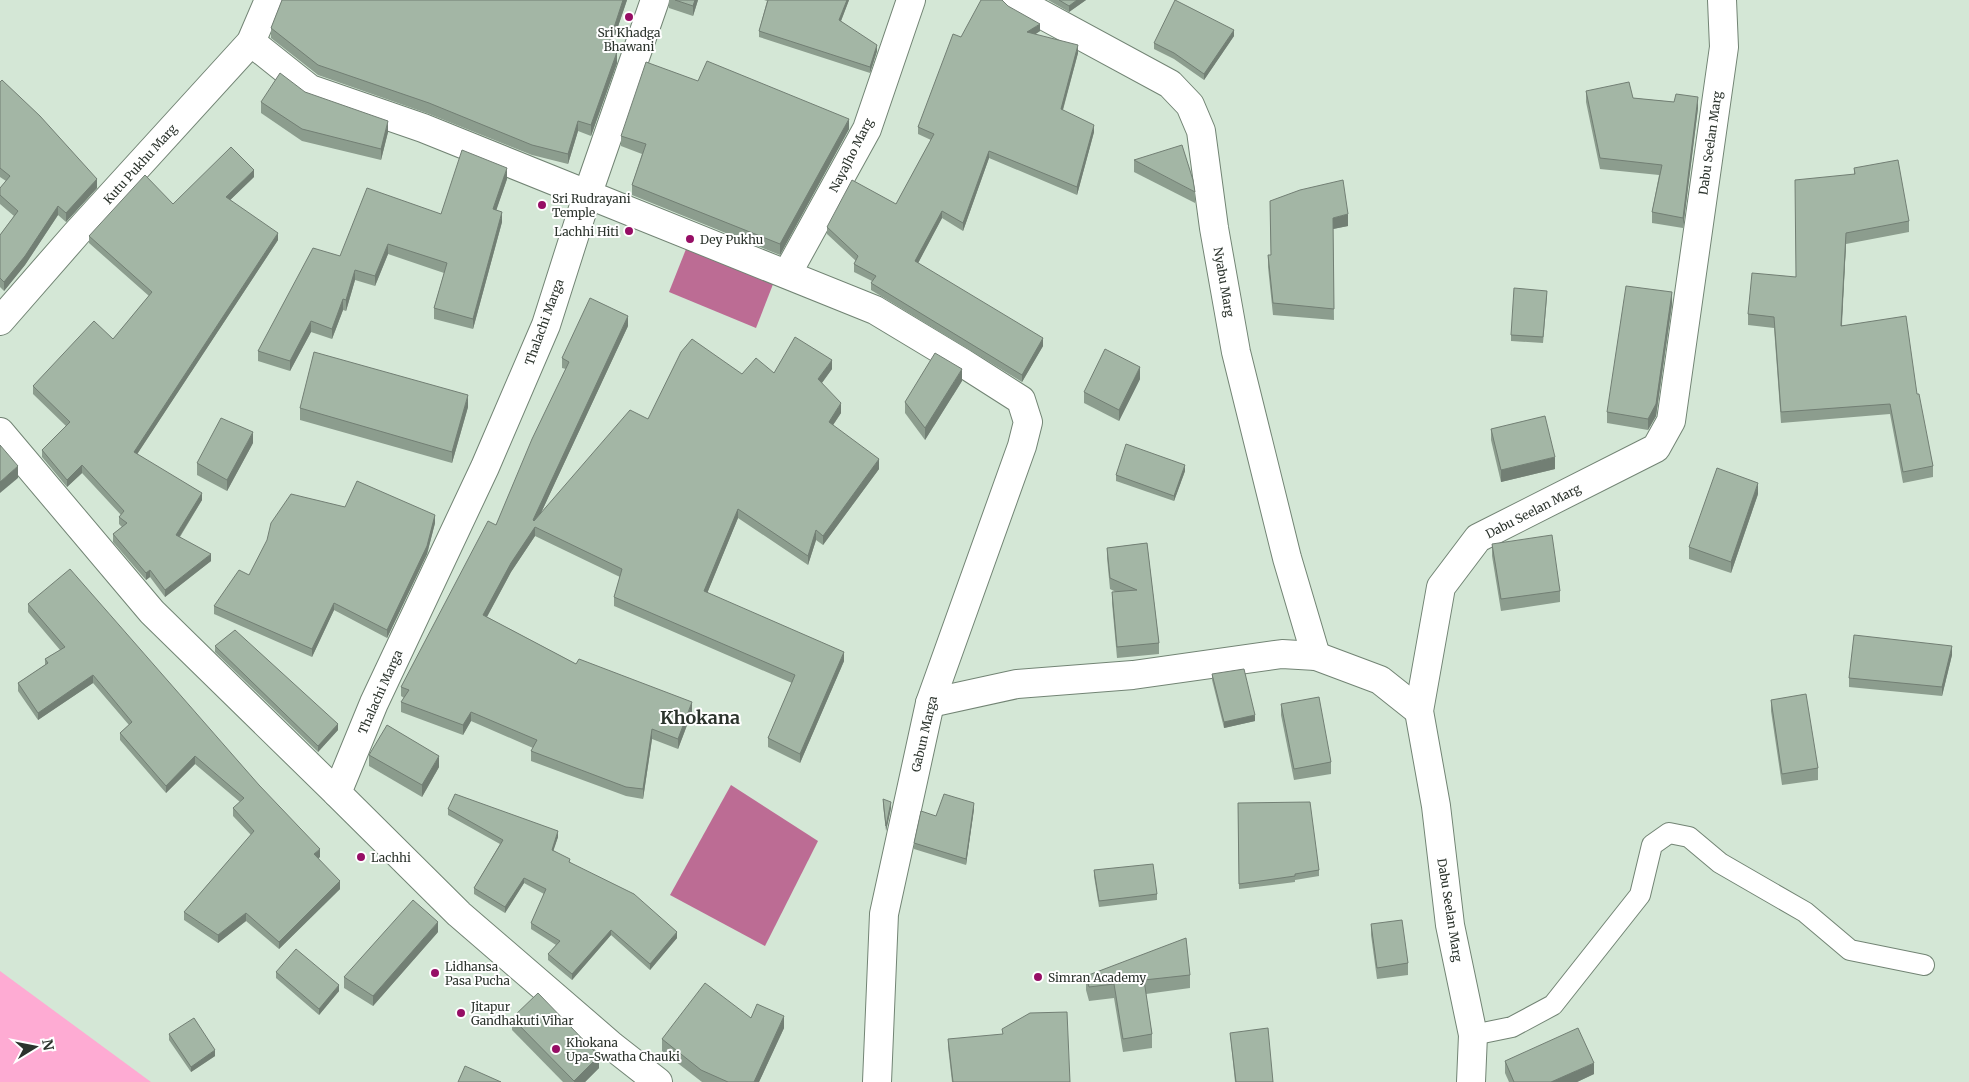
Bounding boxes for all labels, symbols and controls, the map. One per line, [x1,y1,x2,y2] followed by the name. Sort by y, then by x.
[623,11,635,23] marker: Sri Khadga Bhawani
[597,25,661,54] place label: Sri Khadga Bhawani
[1695,89,1725,196] street label: Dabu Seelan Marg
[826,115,876,195] street label: NayaJho Marg
[100,120,180,207] street label: Kutu Pukhu Marg
[552,191,631,220] place label: Sri Rudrayani Temple
[536,199,548,211] marker: Sri Rudrayani Temple
[554,224,619,239] place label: Lachhi Hiti
[623,225,635,237] marker: Lachhi Hiti
[700,232,764,247] place label: Dey Pukhu
[684,233,696,245] marker: Dey Pukhu
[1210,246,1238,319] street label: Nyabu Marg
[521,276,567,367] street label: Thalachi Marga
[1483,480,1584,541] street label: Dabu Seelan Marg
[355,647,406,736] street label: Thalachi Marga
[908,694,940,774] street label: Gabun Marga
[660,706,740,729] district label: Khokana
[371,850,411,865] place label: Lachhi
[355,851,367,863] marker: Lachhi
[1434,857,1466,964] street label: Dabu Seelan Marg
[445,959,510,988] place label: Lidhansa Pasa Pucha
[429,967,441,979] marker: Lidhansa Pasa Pucha
[1048,970,1146,985] place label: Simran Academy
[1032,971,1044,983] marker: Simran Academy
[470,999,574,1028] place label: Jitapur Gandhakuti Vihar
[455,1007,467,1019] marker: Jitapur Gandhakuti Vihar
[10,1022,60,1072] north arrow
[566,1035,680,1064] place label: Khokana Upa-Swatha Chauki
[38,1038,58,1052] text: N
[550,1043,562,1055] marker: Khokana Upa-Swatha Chauki

